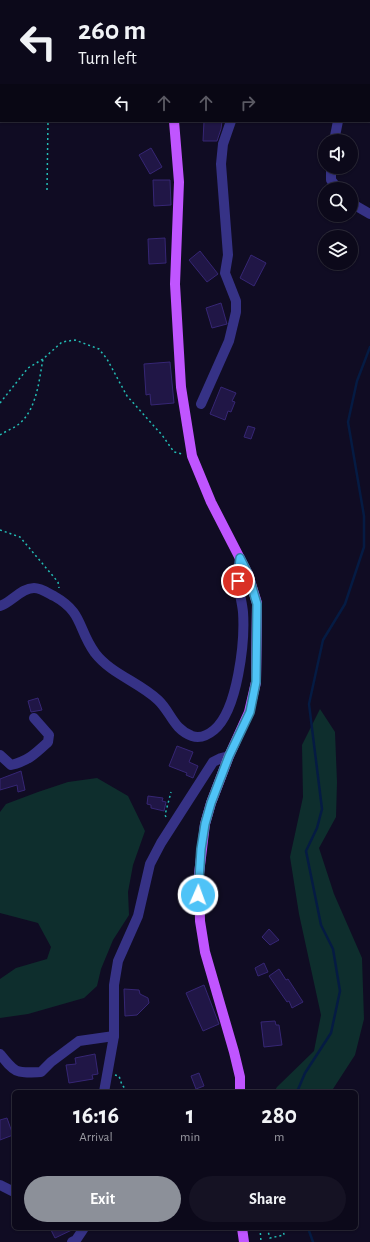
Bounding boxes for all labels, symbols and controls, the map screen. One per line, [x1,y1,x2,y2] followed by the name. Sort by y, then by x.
[12,16,64,68] icon: left
[78,17,146,45] text: 260 m
[78,50,137,68] text: Turn left
[111,92,133,114] icon: left
[153,92,175,114] icon: ahead
[195,92,217,114] icon: ahead
[237,92,259,114] icon: right
[318,134,358,270] map controls
[318,134,358,174] button: sound
[318,182,358,222] button: search
[318,230,358,270] button: layers
[221,564,255,598] pin
[227,570,249,592] icon: arrive
[177,874,219,916] position arrow
[73,1104,119,1128] text: 16:16
[186,1104,194,1128] text: 1
[261,1104,297,1128] text: 280
[79,1131,113,1144] text: Arrival
[180,1131,200,1144] text: min
[274,1131,284,1144] text: m
[24,1176,181,1222] button: Exit
[189,1176,346,1222] button: Share

